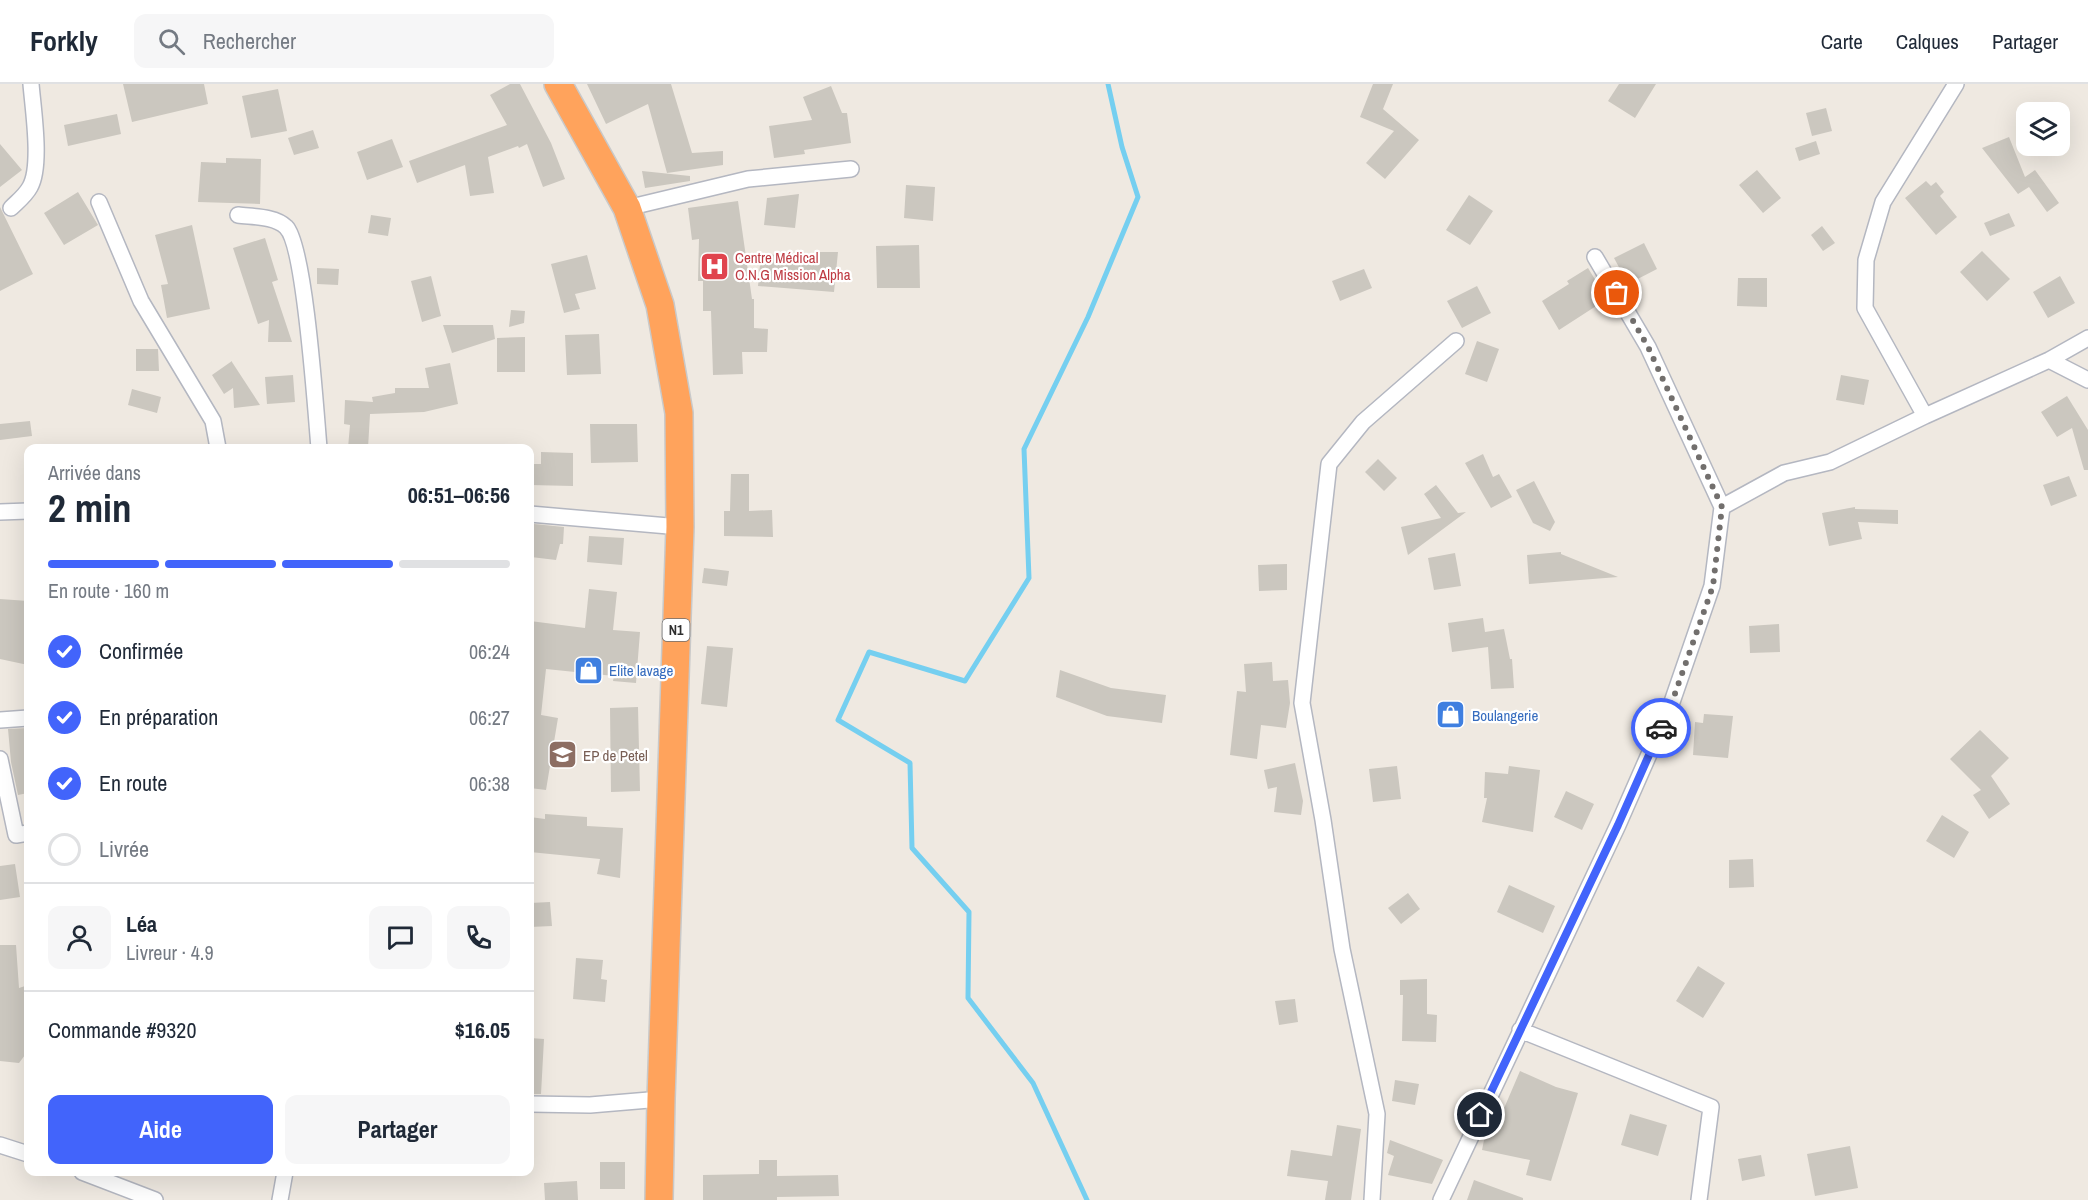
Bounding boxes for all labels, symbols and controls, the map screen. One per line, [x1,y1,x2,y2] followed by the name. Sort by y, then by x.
[134,14,554,68] search box
[30,22,98,60] text: Forkly
[155,25,188,58] icon: search
[203,26,296,56] text: Rechercher
[1821,27,1863,56] text: Carte
[1896,27,1959,56] text: Calques
[1992,27,2058,56] text: Partager
[2016,102,2070,156] map controls
[2016,102,2070,156] button: layers
[735,247,851,285] place label: Centre Médical O.N.G Mission Alpha
[698,250,730,282] hospital icon: Centre Médical O.N.G Mission Alpha
[1591,267,1642,318] pin
[1600,276,1633,309] icon: bag
[48,459,141,486] text: Arrivée dans
[408,480,510,510] text: 06:51–06:56
[48,482,132,534] text: 2 min
[48,577,169,604] text: En route · 160 m
[662,619,690,641] road number: N1
[48,635,81,668] icon: check
[99,636,183,666] text: Confirmée
[469,638,510,665] text: 06:24
[572,654,604,686] shop icon: Elite lavage
[609,660,673,681] place label: Elite lavage
[1631,698,1691,758] courier
[1435,699,1467,731] shop icon: Boulangerie
[48,701,81,734] icon: check
[99,702,218,732] text: En préparation
[469,704,510,731] text: 06:27
[1472,705,1538,726] place label: Boulangerie
[1645,712,1678,745] icon: car
[546,739,578,771] school or university icon: EP de Petel
[583,745,648,766] place label: EP de Petel
[48,767,81,800] icon: check
[99,768,167,798] text: En route
[469,770,510,797] text: 06:38
[99,834,149,864] text: Livrée
[48,906,111,969] button: person
[369,906,432,969] button: chat
[447,906,510,969] button: phone
[126,909,157,939] text: Léa
[126,939,214,966] text: Livreur · 4.9
[48,1015,196,1045] text: Commande #9320
[455,1015,510,1045] text: $16.05
[1454,1089,1505,1140] pin
[48,1095,273,1164] button: Aide
[285,1095,510,1164] button: Partager
[1463,1098,1496,1131] icon: home

